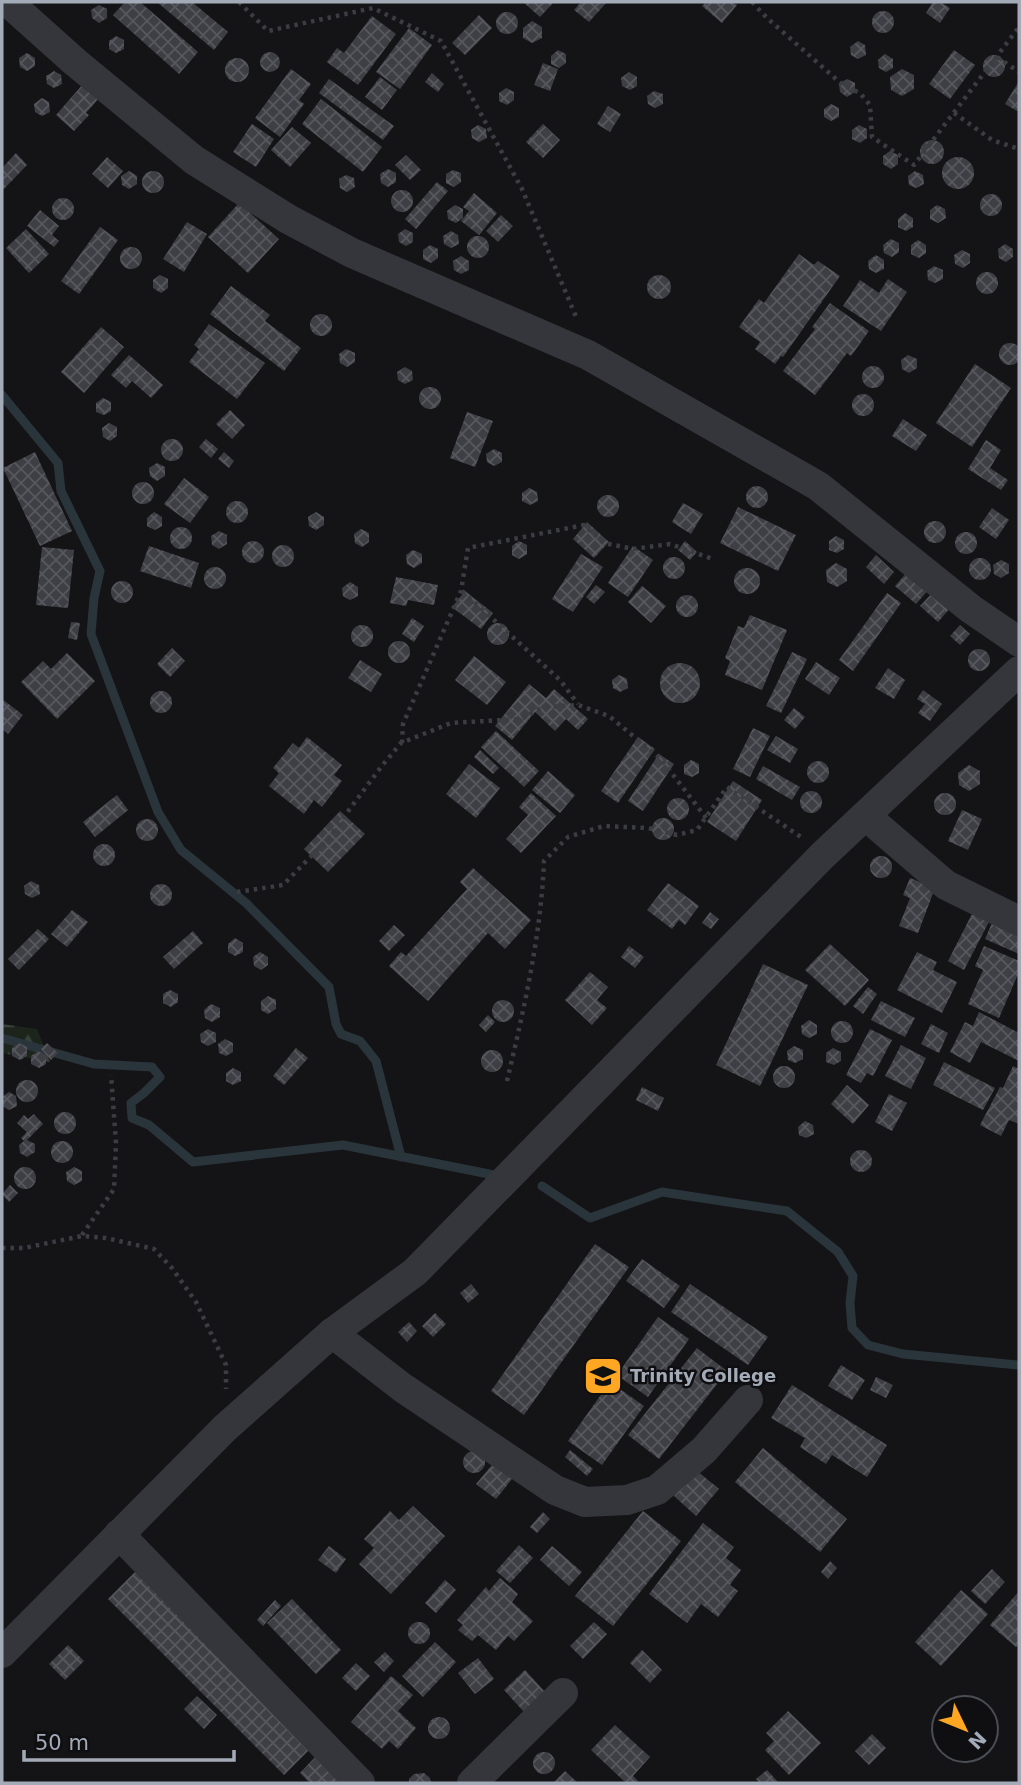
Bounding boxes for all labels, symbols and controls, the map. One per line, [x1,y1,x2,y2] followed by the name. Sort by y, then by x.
[582,1355,624,1397] school or university icon: Trinity College
[630,1365,776,1386] place label: Trinity College
[930,1694,1000,1764] north arrow
[24,1718,234,1762] scale bar
[964,1727,991,1754] text: N
[35,1731,89,1755] text: 50 m

